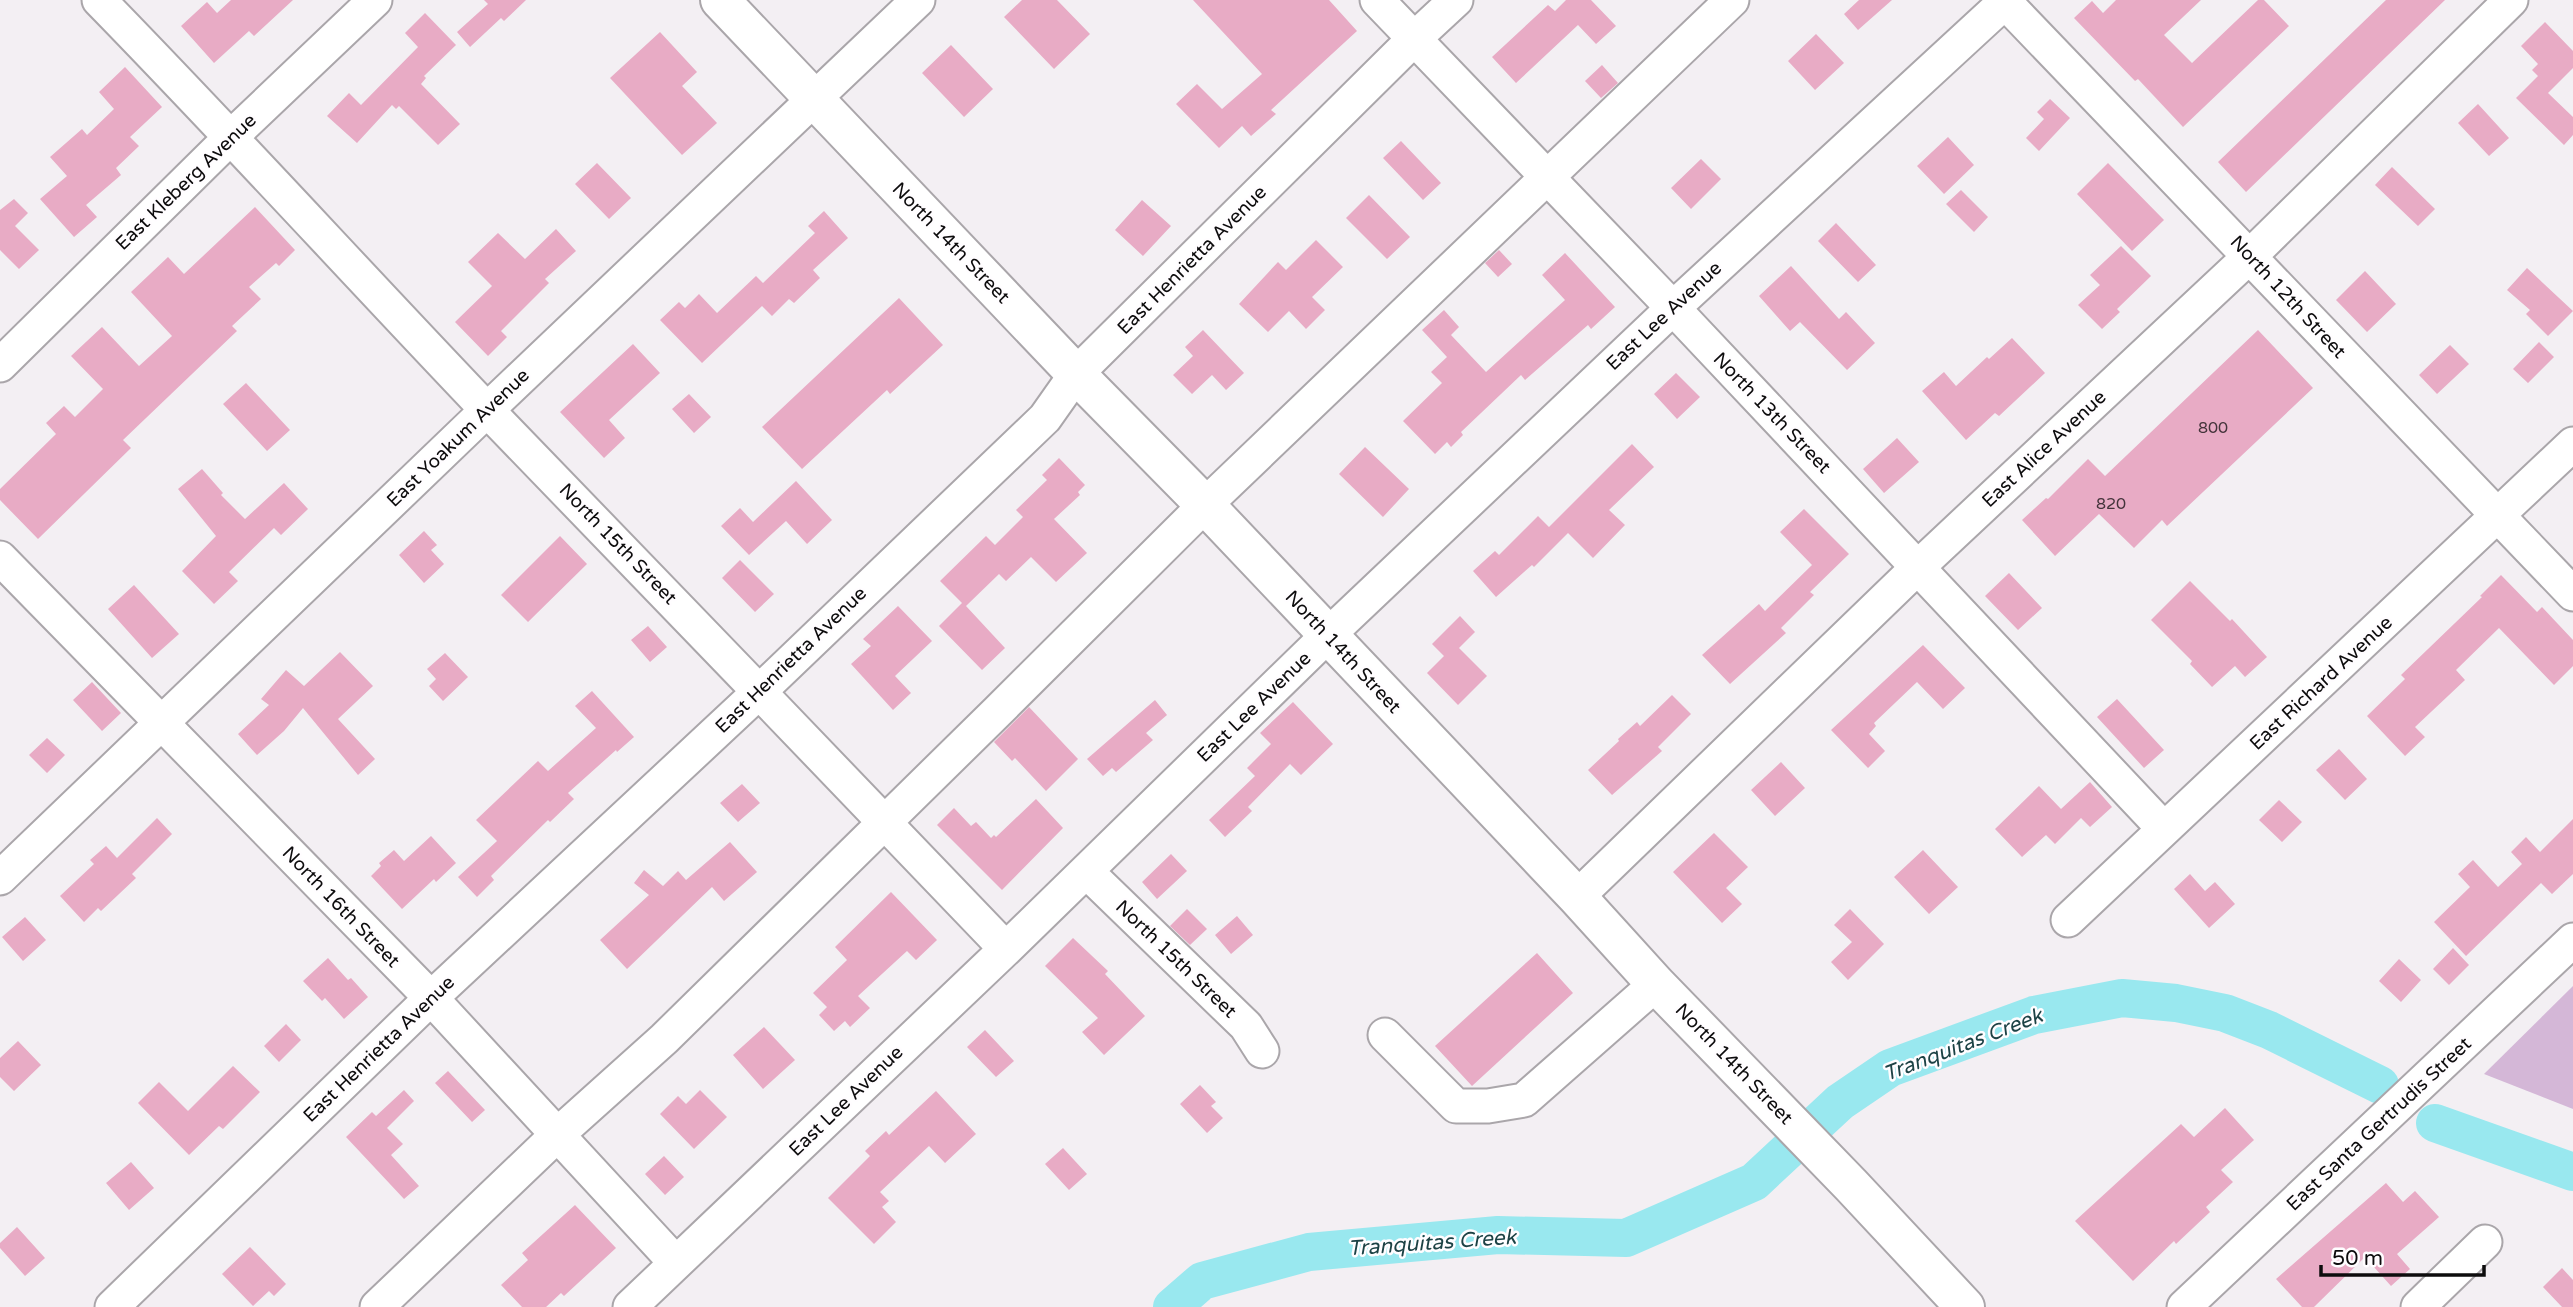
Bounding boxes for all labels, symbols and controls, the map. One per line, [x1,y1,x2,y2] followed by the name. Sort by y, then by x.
[111,109,261,255] street label: East Kleberg Avenue
[888,178,1014,308] street label: North 14th Street
[1113,181,1271,339] street label: East Henrietta Avenue
[2226,231,2350,363] street label: North 12th Street
[1602,257,1726,375] street label: East Lee Avenue
[1709,348,1835,478] street label: North 13th Street
[382,364,534,512] street label: East Yoakum Avenue
[1978,386,2110,512] street label: East Alice Avenue
[2198,418,2228,438] house number: 800
[555,479,681,609] street label: North 15th Street
[2096,494,2126,514] house number: 820
[711,582,871,738] street label: East Henrietta Avenue
[1281,586,1405,718] street label: North 14th Street
[2245,611,2397,755] street label: East Richard Avenue
[1193,647,1315,767] street label: East Lee Avenue
[278,842,404,972] street label: North 16th Street
[1111,896,1241,1022] street label: North 15th Street
[299,971,459,1127] street label: East Henrietta Avenue
[1671,999,1797,1129] street label: North 14th Street
[1880,1003,2047,1087] water label: Tranquitas Creek
[2282,1033,2476,1215] street label: East Santa Gertrudis Street
[785,1041,907,1161] street label: East Lee Avenue
[1347,1225,1518,1261] water label: Tranquitas Creek
[2321,1234,2484,1278] scale bar
[2332,1246,2383,1271] text: 50 m

